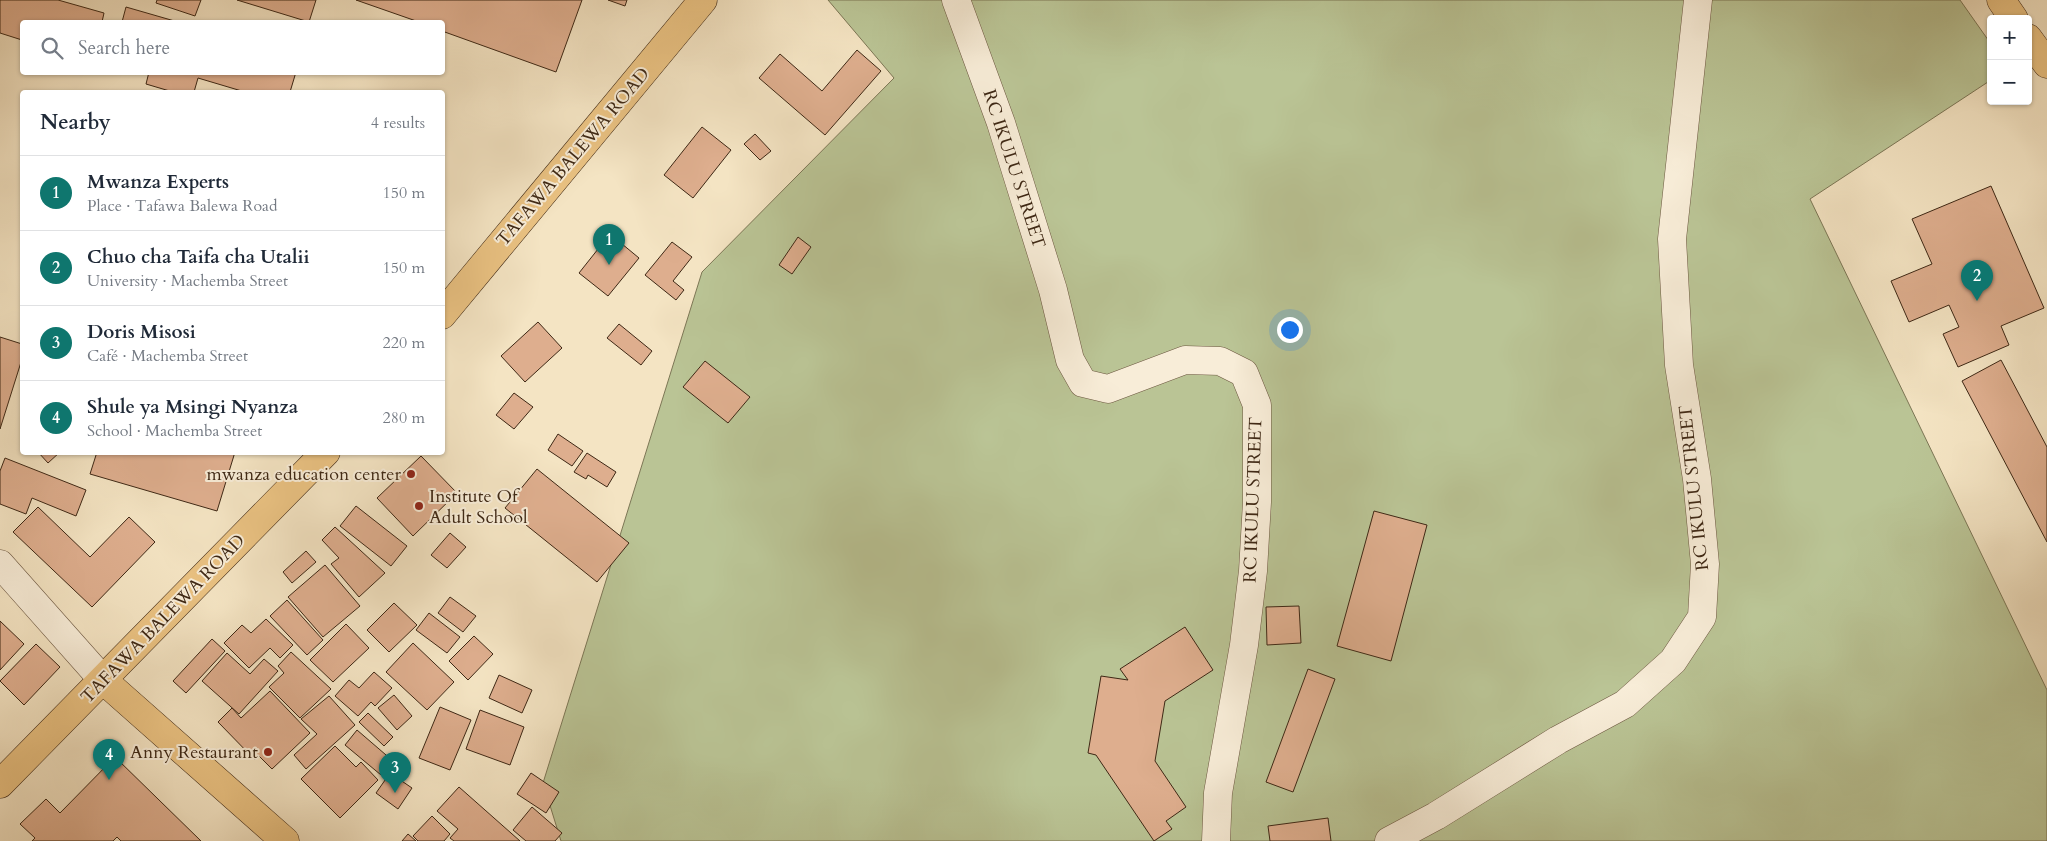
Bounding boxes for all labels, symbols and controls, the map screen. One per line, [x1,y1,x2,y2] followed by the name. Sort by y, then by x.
[1987,15,2032,105] map controls
[1987,15,2032,60] button: +
[20,20,445,75] search box
[38,34,66,62] icon: search
[78,35,170,61] text: Search here
[1987,60,2032,105] button: −
[491,62,655,252] street label: TAFAWA BALEWA ROAD
[976,86,1052,252] street label: RC IKULU STREET
[40,108,111,137] text: Nearby
[371,112,425,134] text: 4 results
[87,169,229,195] text: Mwanza Experts
[52,182,60,204] text: 1
[383,182,425,204] text: 150 m
[87,195,277,217] text: Place · Tafawa Balewa Road
[593,224,625,265] pin: 1
[87,244,310,270] text: Chuo cha Taifa cha Utalii
[52,257,60,279] text: 2
[383,257,425,279] text: 150 m
[1961,260,1993,301] pin: 2
[87,270,288,292] text: University · Machemba Street
[1277,317,1303,343] your location
[87,319,196,345] text: Doris Misosi
[52,332,60,354] text: 3
[383,332,425,354] text: 220 m
[87,345,248,367] text: Café · Machemba Street
[87,394,298,420] text: Shule ya Msingi Nyanza
[1673,404,1715,572] street label: RC IKULU STREET
[52,407,60,429] text: 4
[383,407,425,429] text: 280 m
[1238,417,1268,583] street label: RC IKULU STREET
[87,420,262,442] text: School · Machemba Street
[206,462,401,487] place label: mwanza education center
[405,468,417,480] marker: mwanza education center
[429,484,528,530] place label: Institute Of Adult School
[413,500,425,512] marker: Institute Of Adult School
[75,529,251,709] street label: TAFAWA BALEWA ROAD
[93,739,125,780] pin: 4
[130,740,258,765] place label: Anny Restaurant
[262,746,274,758] marker: Anny Restaurant
[379,752,411,793] pin: 3

